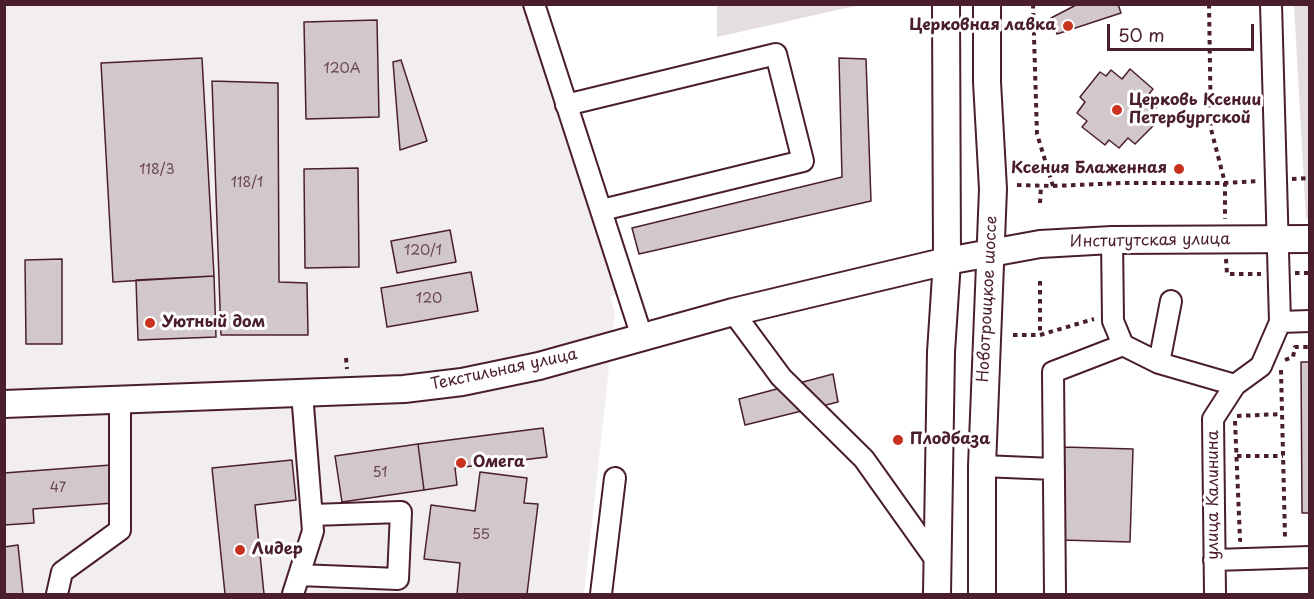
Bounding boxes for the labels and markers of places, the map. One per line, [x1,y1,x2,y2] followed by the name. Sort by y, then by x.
[909,16,1056,36] place label: Церковная лавка
[1061,19,1075,33] marker: Церковная лавка
[1129,91,1261,129] place label: Церковь Ксении Петербургской
[1110,103,1124,117] marker: Церковь Ксении Петербургской
[1011,159,1167,179] place label: Ксения Блаженная
[1172,162,1186,176] marker: Ксения Блаженная
[162,313,265,333] place label: Уютный дом
[143,316,157,330] marker: Уютный дом
[910,430,990,450] place label: Плодбаза
[891,433,905,447] marker: Плодбаза
[473,453,525,473] place label: Омега
[454,456,468,470] marker: Омега
[252,540,303,560] place label: Лидер
[233,543,247,557] marker: Лидер

